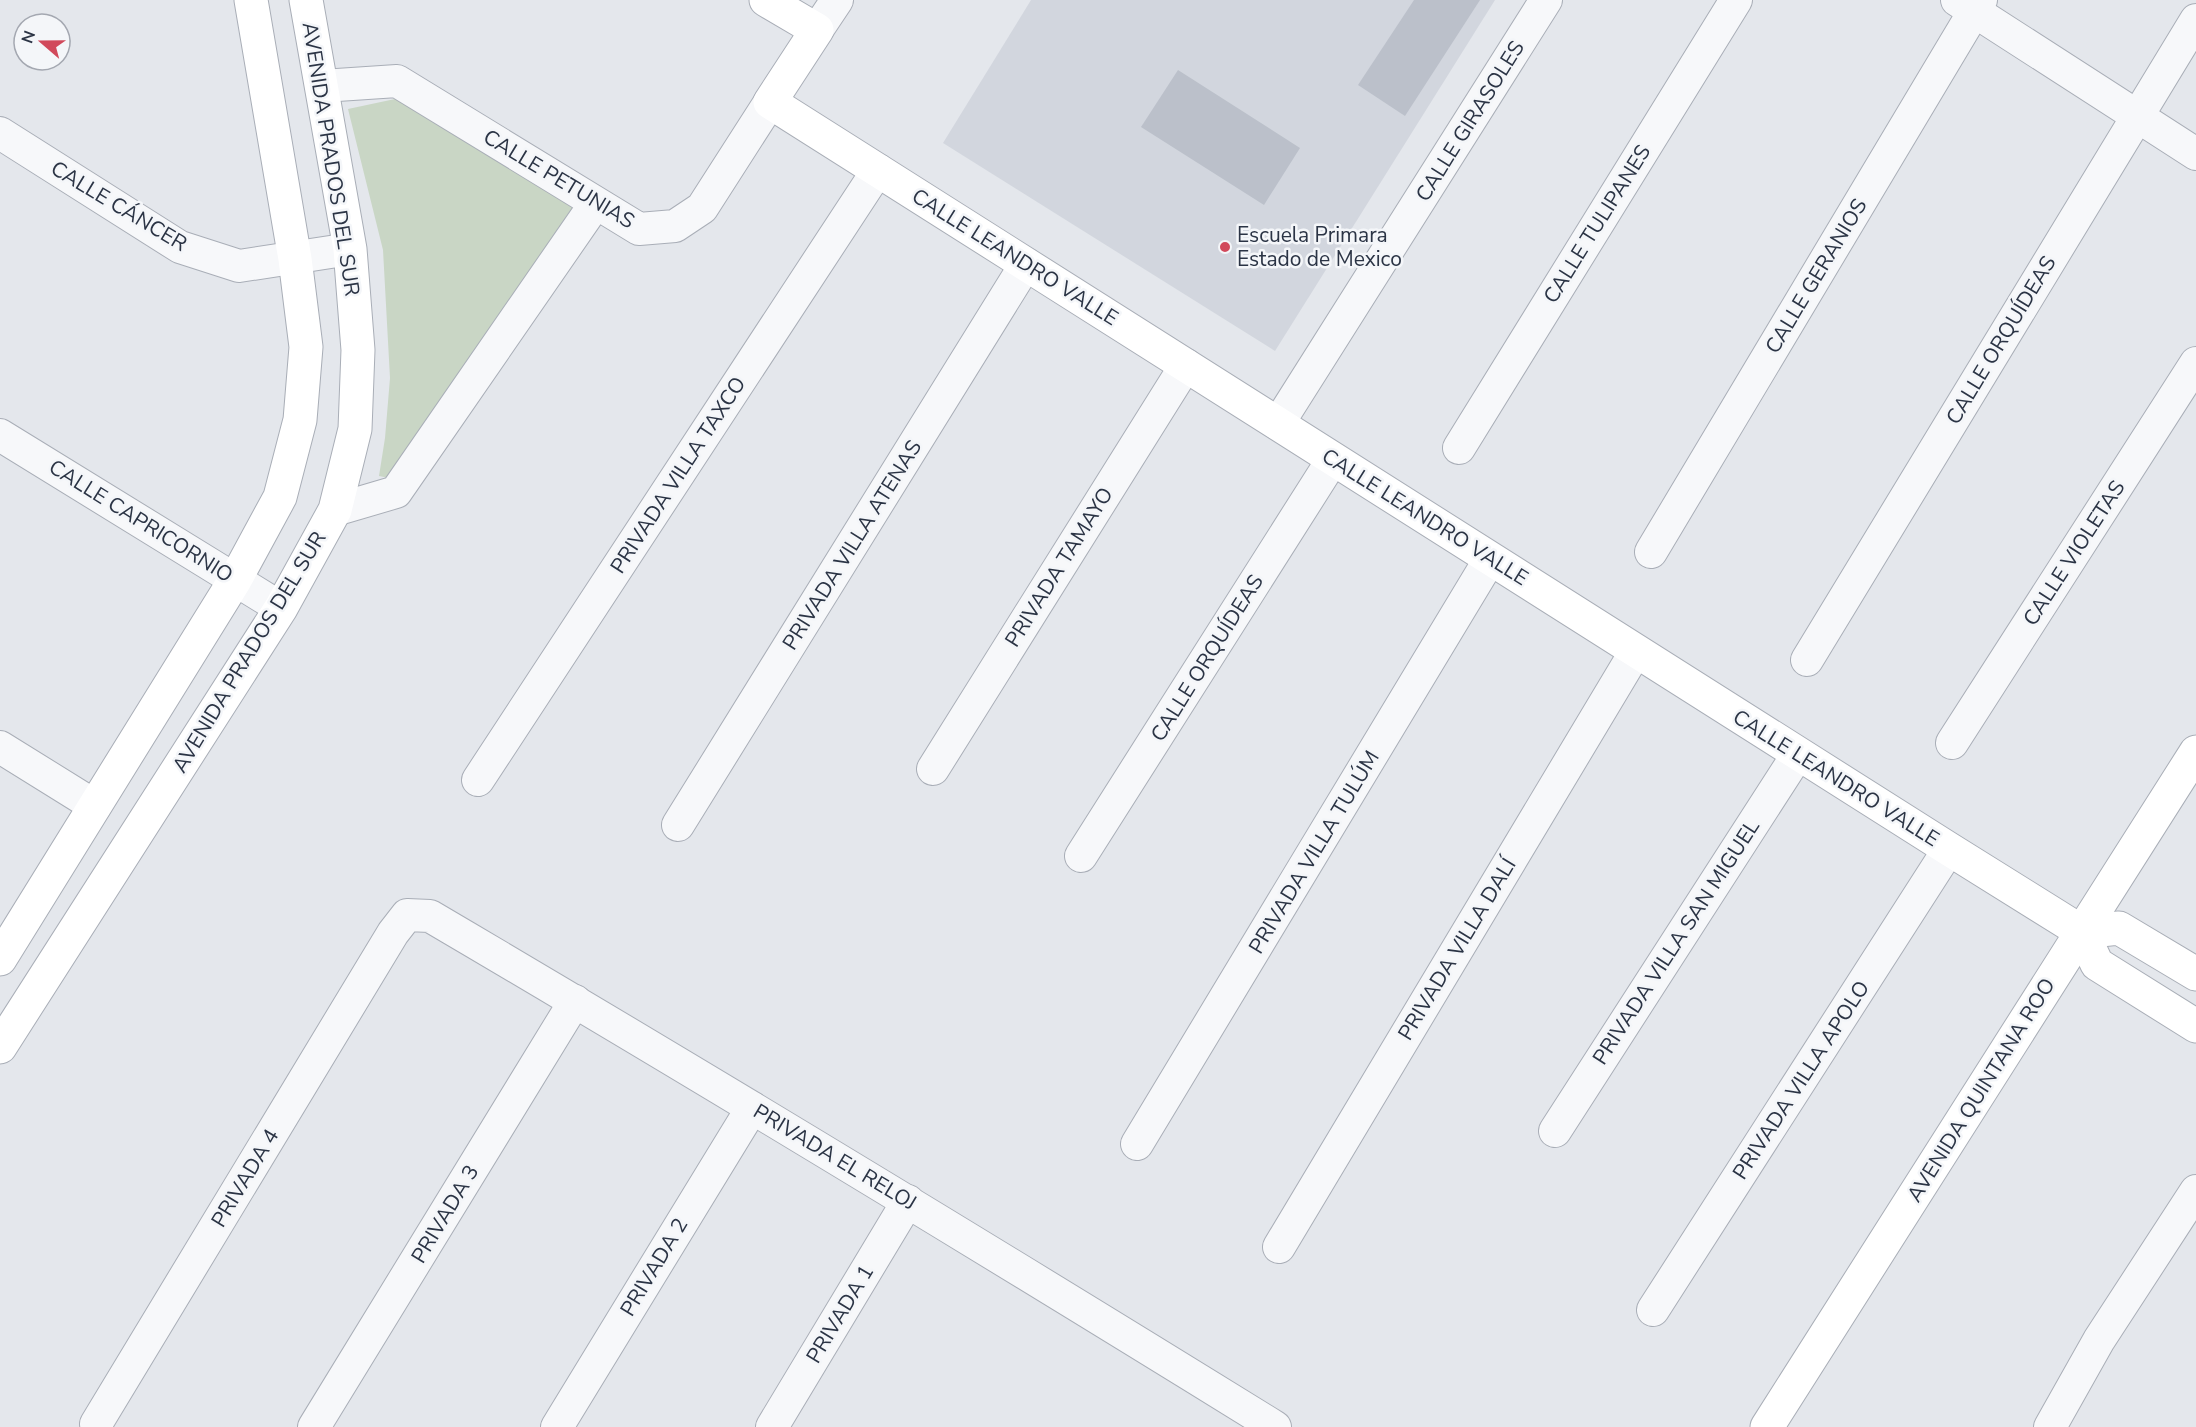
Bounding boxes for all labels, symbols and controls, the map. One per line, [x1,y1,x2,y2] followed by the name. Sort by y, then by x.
[12,12,72,72] north arrow
[295,20,367,298] street label: AVENIDA PRADOS DEL SUR
[16,28,41,47] text: N
[1409,35,1531,207] street label: CALLE GIRASOLES
[478,123,640,235] street label: CALLE PETUNIAS
[1537,139,1657,309] street label: CALLE TULIPANES
[46,154,192,258] street label: CALLE CÁNCER
[906,182,1124,332] street label: CALLE LEANDRO VALLE
[1759,193,1873,359] street label: CALLE GERANIOS
[1237,221,1402,273] place label: Escuela Primara Estado de Mexico
[1218,240,1232,254] marker: Escuela Primara Estado de Mexico
[1940,250,2062,429] street label: CALLE ORQUÍDEAS
[604,371,752,579] street label: PRIVADA VILLA TAXCO
[776,435,928,655] street label: PRIVADA VILLA ATENAS
[1316,442,1534,592] street label: CALLE LEANDRO VALLE
[44,453,238,589] street label: CALLE CAPRICORNIO
[2017,475,2132,631] street label: CALLE VIOLETAS
[999,482,1119,652] street label: PRIVADA TAMAYO
[166,526,332,778] street label: AVENIDA PRADOS DEL SUR
[1144,569,1270,747] street label: CALLE ORQUÍDEAS
[1727,703,1945,853] street label: CALLE LEANDRO VALLE
[1242,745,1386,959] street label: PRIVADA VILLA TULÚM
[1586,814,1766,1070] street label: PRIVADA VILLA SAN MIGUEL
[1392,851,1523,1045] street label: PRIVADA VILLA DALÍ
[1901,973,2061,1207] street label: AVENIDA QUINTANA ROO
[1726,975,1876,1185] street label: PRIVADA VILLA APOLO
[748,1097,922,1217] street label: PRIVADA EL RELOJ
[205,1124,285,1232] street label: PRIVADA 4
[405,1160,485,1268] street label: PRIVADA 3
[614,1213,694,1321] street label: PRIVADA 2
[800,1260,880,1368] street label: PRIVADA 1

